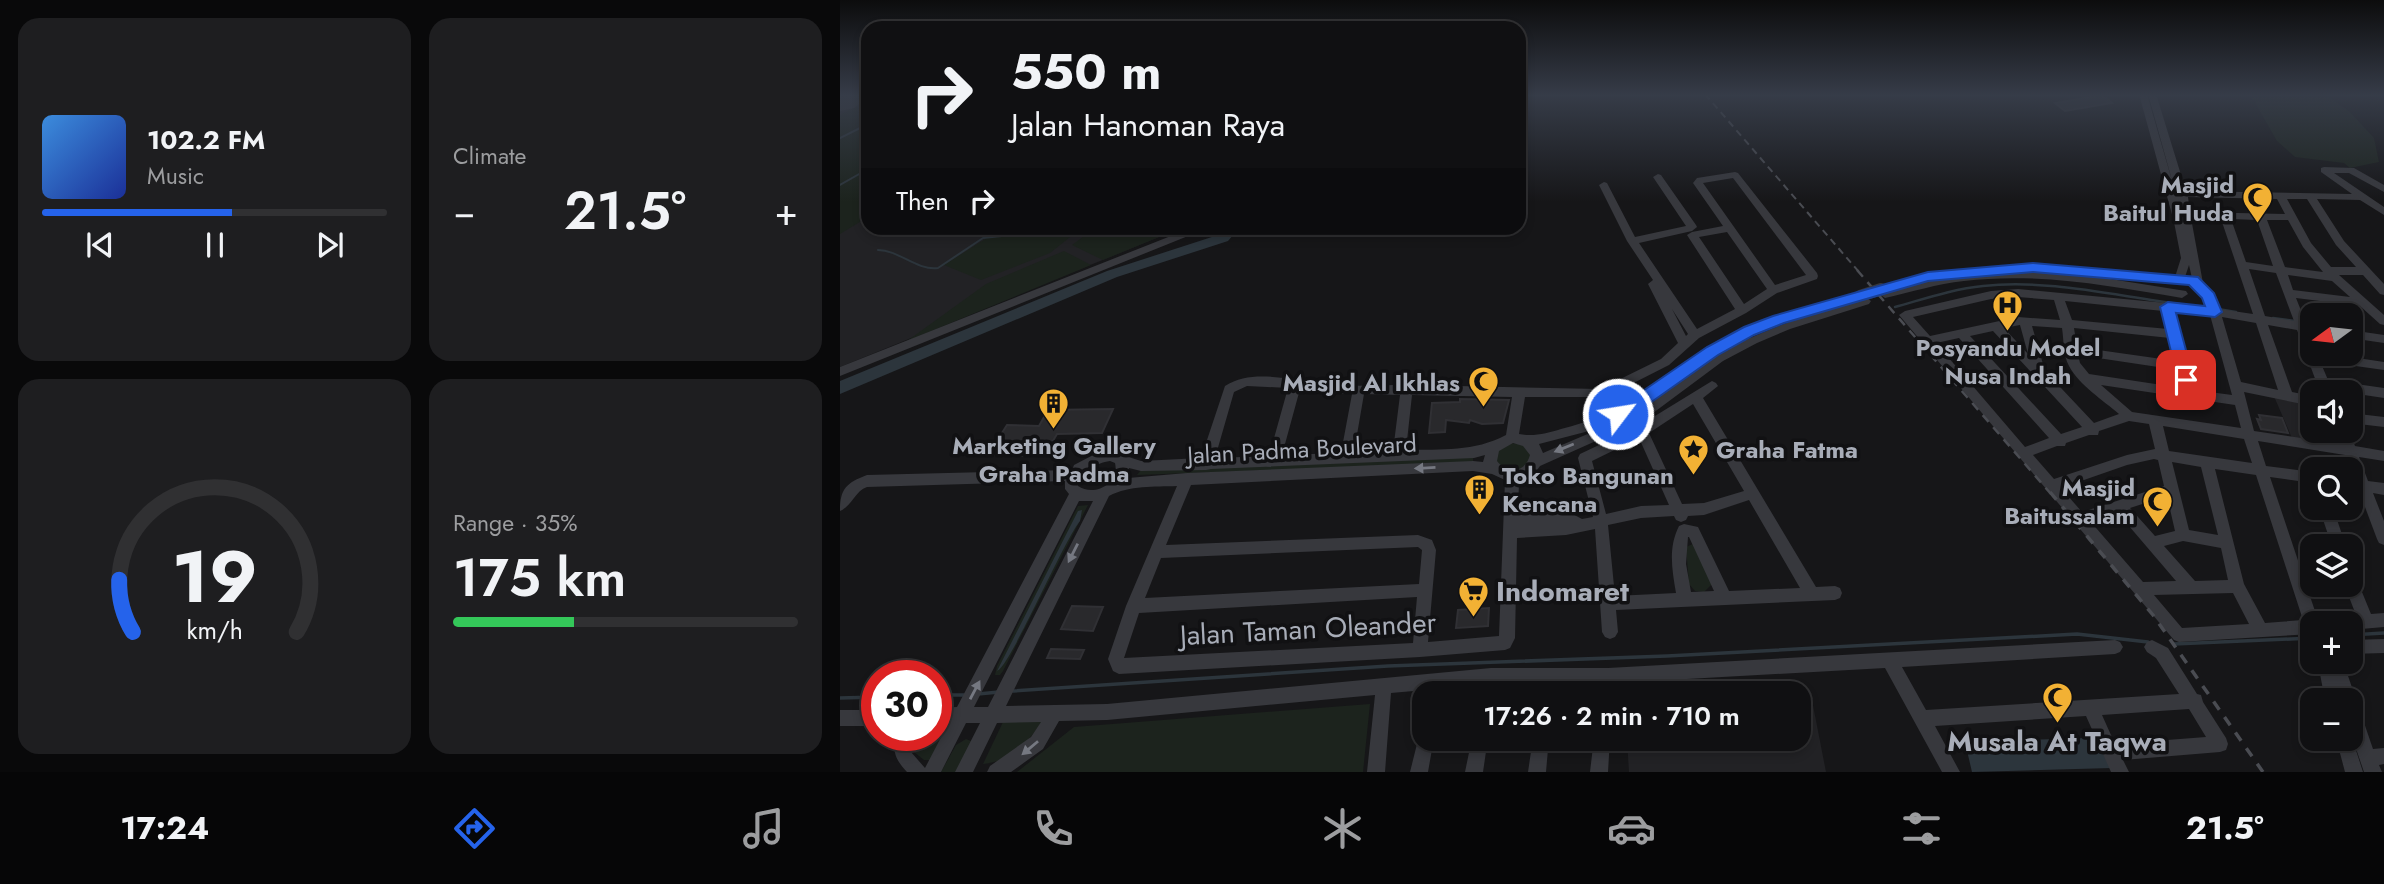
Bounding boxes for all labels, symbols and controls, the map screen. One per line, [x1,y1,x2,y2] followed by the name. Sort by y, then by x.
[1011,37,1162,107] text: 550 m
[896,49,987,140] icon: right
[1011,102,1285,148] text: Jalan Hanoman Raya
[147,121,265,159] text: 102.2 FM
[453,139,526,173] text: Climate
[147,159,204,193] text: Music
[2103,167,2234,230] place label: Masjid Baitul Huda
[564,173,686,249] text: 21.5°
[2240,181,2274,225] mosque icon: Masjid Baitul Huda
[896,182,949,220] text: Then
[963,182,1001,220] icon: right
[453,184,475,239] text: −
[775,184,798,239] text: +
[81,226,119,264] icon: previous
[196,226,234,264] icon: pause
[311,226,349,264] icon: next
[1991,288,2025,332] hospital icon: Posyandu Model Nusa Indah
[2300,303,2362,366] north arrow
[2300,303,2363,751] map controls
[1916,330,2100,393] place label: Posyandu Model Nusa Indah
[2156,350,2216,410] pin
[2167,361,2205,399] icon: arrive
[1283,365,1460,400] place label: Masjid Al Ikhlas
[1466,365,1500,409] mosque icon: Masjid Al Ikhlas
[1581,377,1655,451] position arrow
[2300,380,2363,443] button: sound
[1037,386,1071,430] building icon: Marketing Gallery Graha Padma
[1183,426,1418,473] street label: Jalan Padma Boulevard
[952,428,1156,491] place label: Marketing Gallery Graha Padma
[1676,432,1710,476] place icon: Graha Fatma
[1716,432,1858,467] place label: Graha Fatma
[1554,443,1575,454] one-way arrow
[2300,457,2363,520] button: search
[1502,458,1674,521] place label: Toko Bangunan Kencana
[1413,463,1435,474] one-way arrow
[2004,470,2135,533] place label: Masjid Baitussalam
[1462,472,1496,516] building icon: Toko Bangunan Kencana
[2141,484,2175,528] mosque icon: Masjid Baitussalam
[453,506,577,540] text: Range · 35%
[172,525,257,630] text: 19
[2300,534,2363,597] button: layers
[453,540,626,616] text: 175 km
[1067,544,1079,564] one-way arrow
[1496,571,1629,612] place label: Indomaret
[1456,574,1490,618] supermarket icon: Indomaret
[1175,602,1437,656] street label: Jalan Taman Oleander
[2300,611,2363,674] button: +
[186,612,243,648] text: km/h
[861,660,952,751] speed limit sign: 30
[969,680,981,700] one-way arrow
[2040,680,2074,724] mosque icon: Musala At Taqwa
[2300,688,2363,751] button: −
[1483,697,1740,735] text: 17:26 · 2 min · 710 m
[1947,721,2167,762] place label: Musala At Taqwa
[1021,740,1039,756] one-way arrow
[450,804,499,853] icon: directions
[739,804,788,853] icon: music
[1029,804,1078,853] icon: phone
[1318,804,1367,853] icon: climate
[1607,804,1656,853] icon: car
[1897,804,1946,853] icon: filters
[120,805,209,851] text: 17:24
[2186,805,2264,851] text: 21.5°

